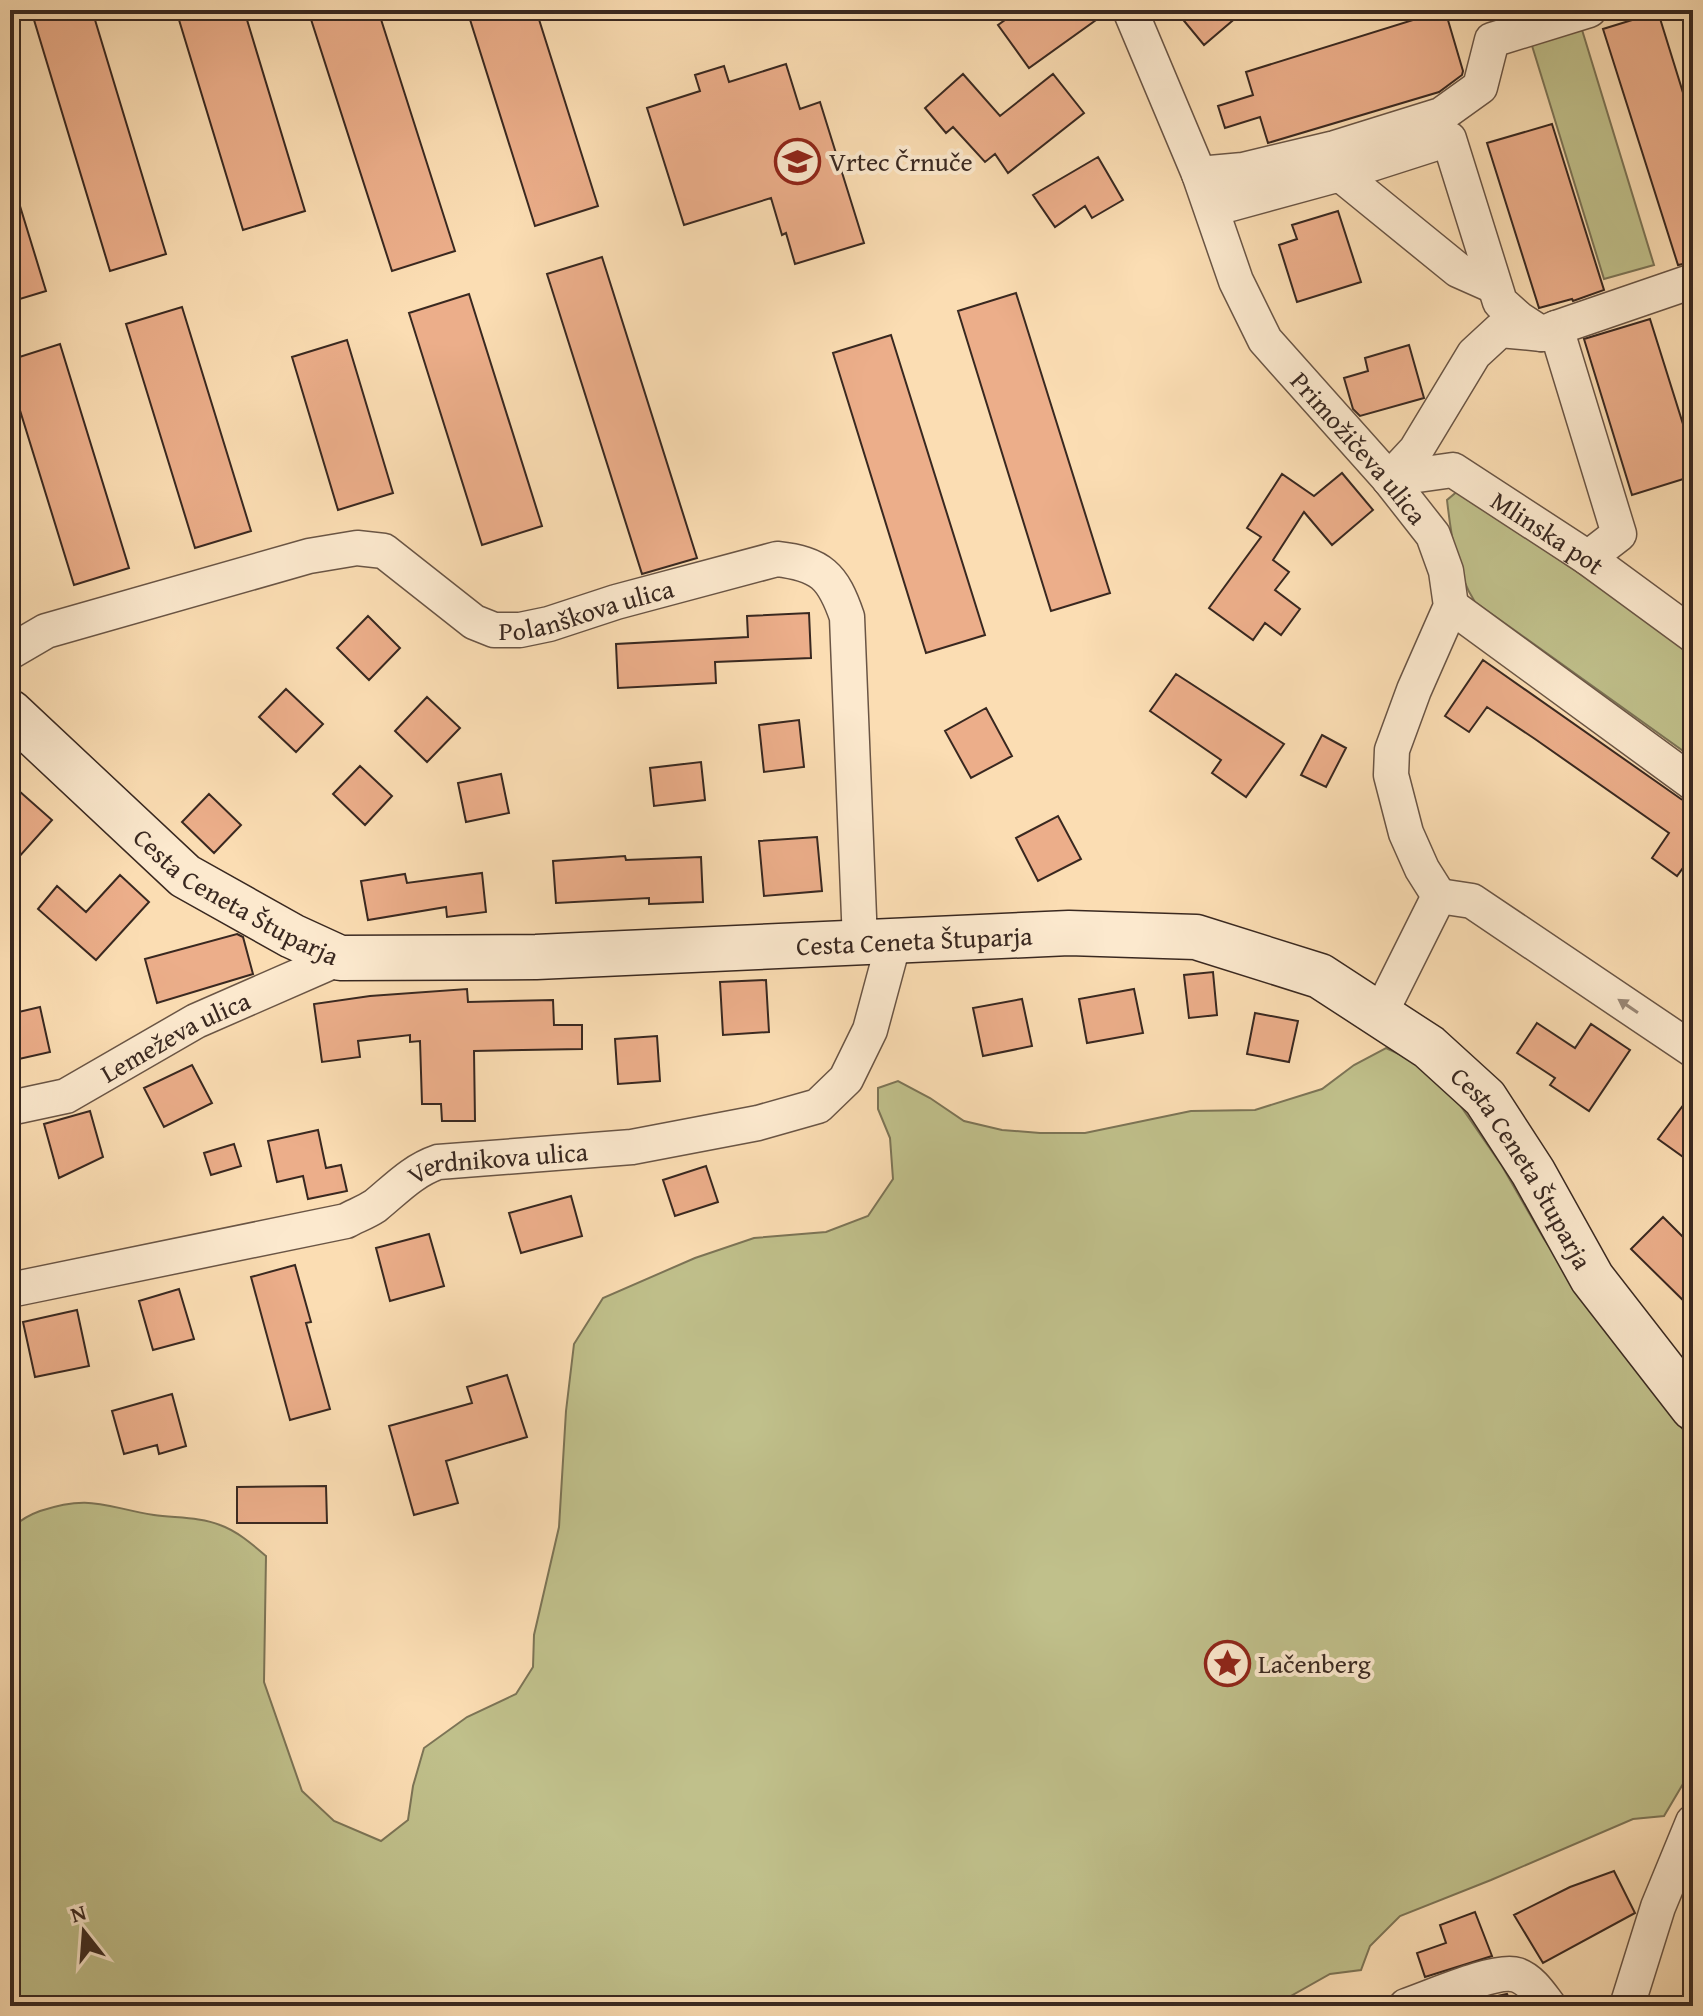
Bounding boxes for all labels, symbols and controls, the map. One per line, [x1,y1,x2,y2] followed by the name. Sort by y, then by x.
[774,137,822,185] school or university icon: Vrtec Črnuče
[829,142,973,181] place label: Vrtec Črnuče
[1282,362,1437,533] street label: Primožičeva ulica
[1483,480,1613,584] street label: Mlinska pot
[499,568,679,650] street label: Polanškova ulica
[125,818,346,975] street label: Cesta Ceneta Štuparja
[795,915,1034,965] street label: Cesta Ceneta Štuparja
[93,980,257,1092] street label: Lemeževa ulica
[1618,999,1639,1014] one-way arrow
[1442,1057,1603,1277] street label: Cesta Ceneta Štuparja
[399,1131,590,1193] street label: Verdnikova ulica
[1203,1639,1251,1687] place icon: Lačenberg
[1258,1644,1371,1683] place label: Lačenberg
[44,1892,124,1972] north arrow
[66,1895,90,1930] text: N

